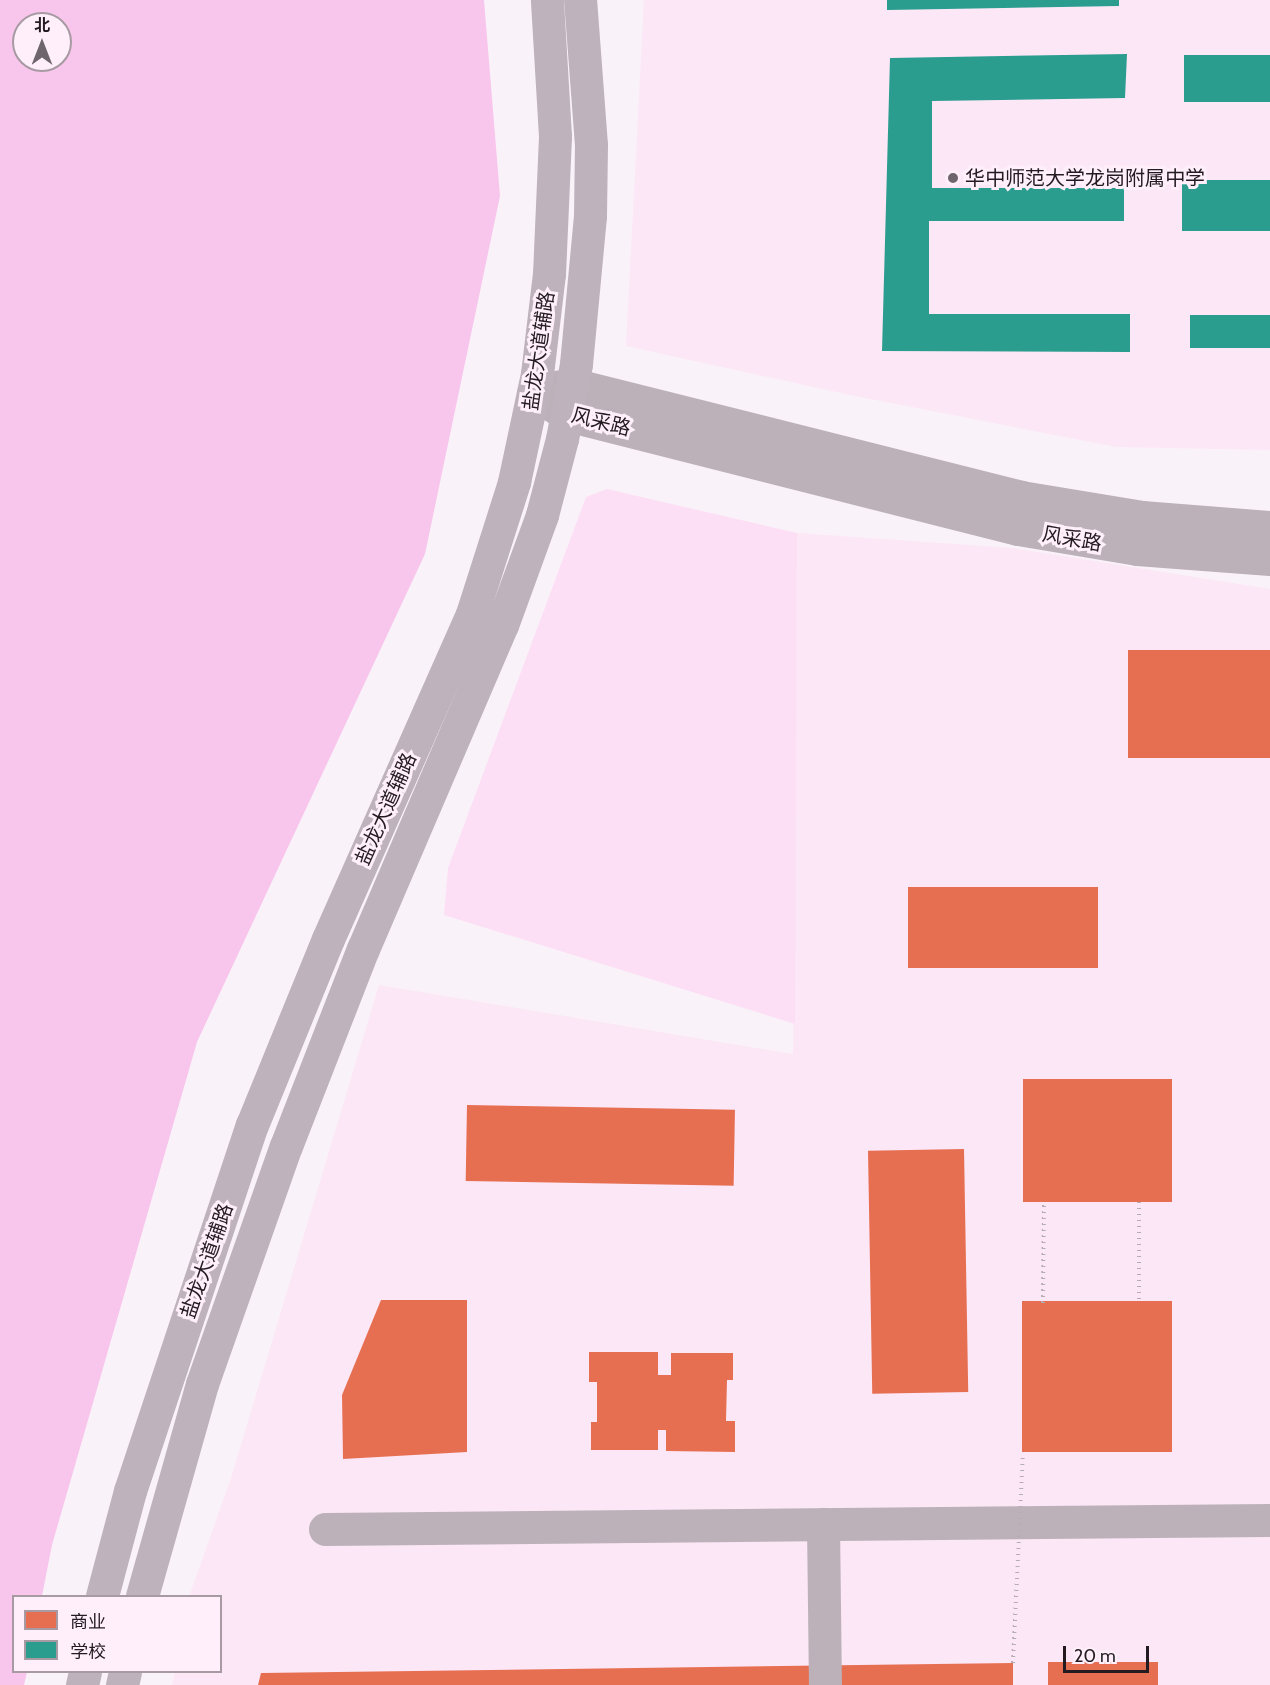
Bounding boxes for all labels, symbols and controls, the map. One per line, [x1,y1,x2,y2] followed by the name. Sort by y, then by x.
[12,12,72,72] north arrow
[34,16,50,35] text: 北
[965,166,1205,190] place label: 华中师范大学龙岗附属中学
[946,171,960,185] marker: 华中师范大学龙岗附属中学
[519,290,559,412] street label: 盐龙大道辅路
[569,403,633,441] street label: 风采路
[1040,522,1104,556] street label: 风采路
[351,749,421,869] street label: 盐龙大道辅路
[176,1200,238,1322] street label: 盐龙大道辅路
[12,1595,222,1673] legend
[70,1611,106,1633] text: 商业
[1066,1634,1152,1672] scale bar
[70,1641,106,1663] text: 学校
[1074,1645,1116,1667] text: 20 m

